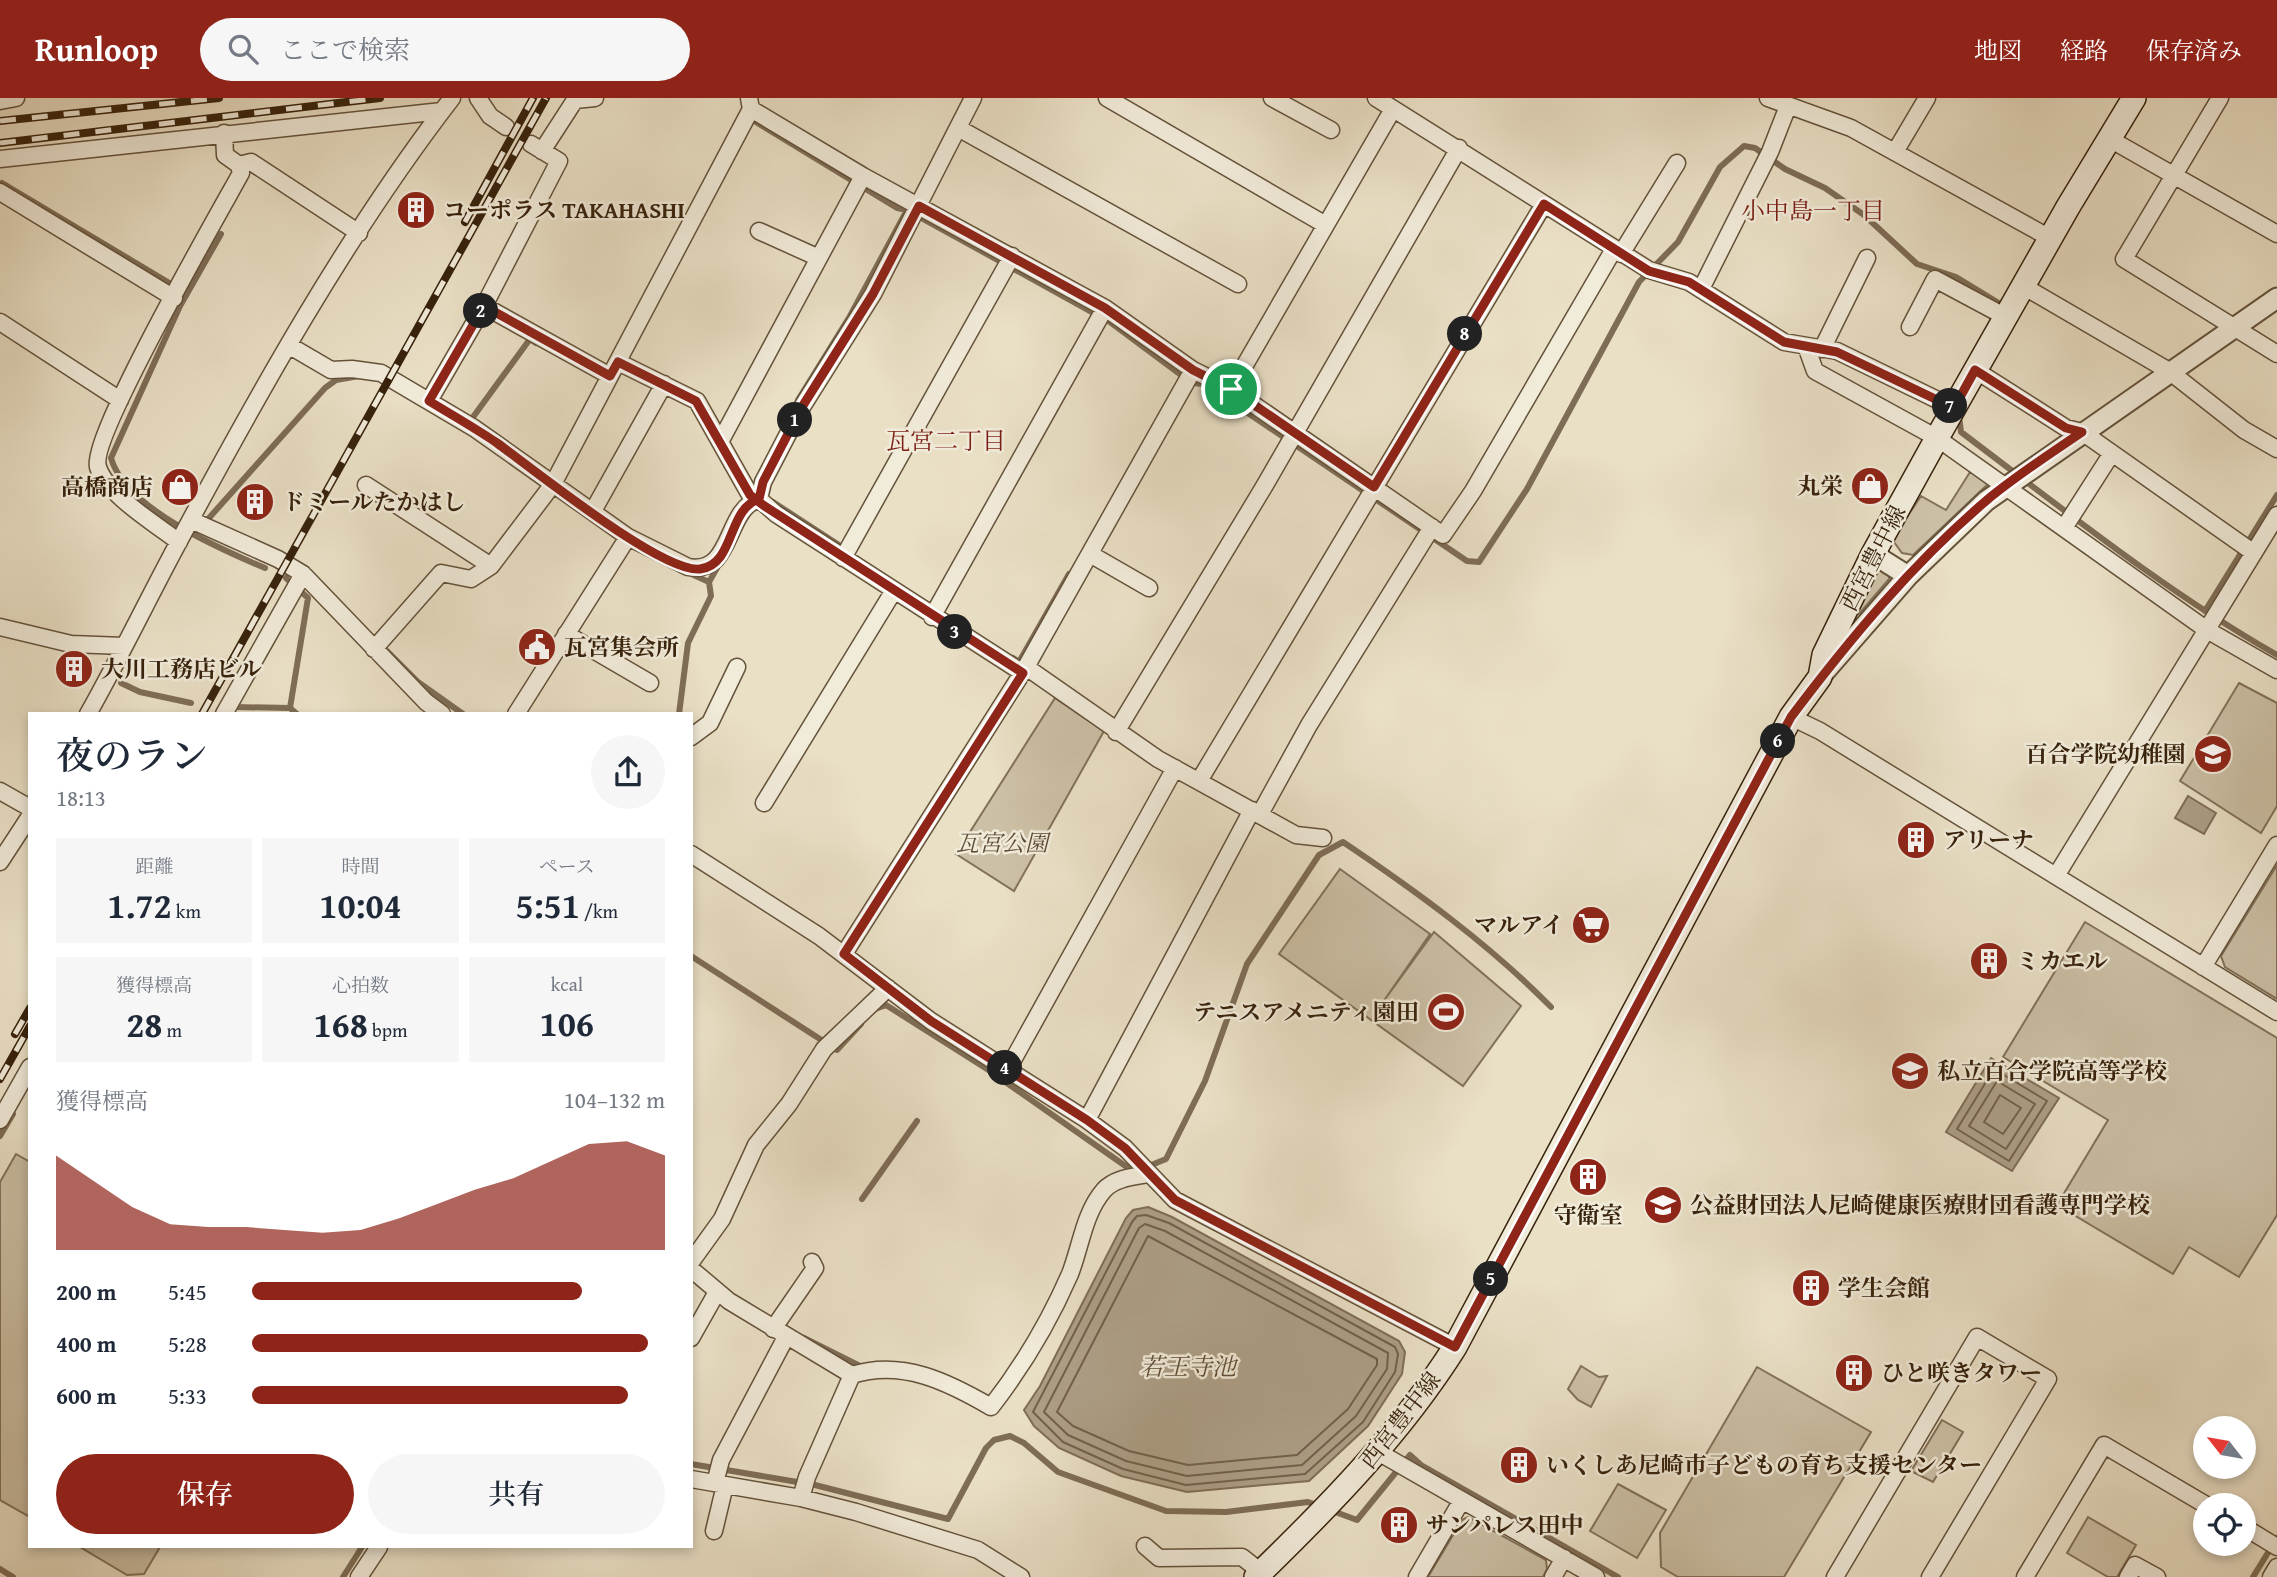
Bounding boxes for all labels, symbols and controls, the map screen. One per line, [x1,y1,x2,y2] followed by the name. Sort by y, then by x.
[200,18,690,81] search box
[35,25,158,73] text: Runloop
[224,30,262,68] icon: search
[280,30,410,69] text: ここで検索
[1974,33,2022,68] text: 地図
[2060,33,2108,68] text: 経路
[2146,33,2242,68] text: 保存済み
[395,189,437,231] building icon: コーポラス TAKAHASHI
[443,193,685,226] place label: コーポラス TAKAHASHI
[1741,193,1885,228] district label: 小中島一丁目
[463,294,498,328] pin: 2
[476,296,485,324] text: 2
[1448,316,1482,352] pin: 8
[1460,319,1469,347] text: 8
[1201,359,1261,419] pin
[1212,370,1250,408] icon: arrive
[1932,388,1968,424] pin: 7
[1945,391,1954,419] text: 7
[778,402,812,438] pin: 1
[790,405,799,433] text: 1
[886,423,1006,458] district label: 瓦宮二丁目
[1849,465,1891,507] shop icon: 丸栄
[159,466,201,508] shop icon: 高橋商店
[1797,469,1843,502] place label: 丸栄
[61,470,153,503] place label: 高橋商店
[234,481,276,523] building icon: ドミールたかはし
[282,485,466,518] place label: ドミールたかはし
[1832,499,1913,616] street label: 西宮豊中線
[937,614,972,650] pin: 3
[950,617,959,645] text: 3
[516,626,558,668] public building icon: 瓦宮集会所
[564,630,679,663] place label: 瓦宮集会所
[53,648,95,690] building icon: 大川工務店ビル
[101,652,262,685] place label: 大川工務店ビル
[1760,724,1796,758] pin: 6
[1773,726,1782,754] text: 6
[56,727,208,783] text: 夜のラン
[2192,733,2234,775] school or university icon: 百合学院幼稚園
[591,735,665,809] button: share
[2025,737,2186,770] place label: 百合学院幼稚園
[56,781,106,814] text: 18:13
[1895,819,1937,861] building icon: アリーナ
[1943,823,2034,856] place label: アリーナ
[956,826,1052,859] park label: 瓦宮公園
[135,852,173,880] text: 距離
[341,852,380,880] text: 時間
[539,852,595,880] text: ペース
[107,880,172,931] text: 1.72
[319,880,402,931] text: 10:04
[516,880,580,931] text: 5:51
[172,897,201,925] text: km
[580,897,618,925] text: /km
[1570,904,1612,946] supermarket icon: マルアイ
[1474,908,1564,941] place label: マルアイ
[1968,940,2010,982] building icon: ミカエル
[2016,944,2108,977] place label: ミカエル
[551,970,583,998] text: kcal
[116,971,192,999] text: 獲得標高
[332,971,389,999] text: 心拍数
[1425,991,1467,1033] sports icon: テニスアメニティ園田
[1193,995,1419,1028] place label: テニスアメニティ園田
[540,998,594,1049] text: 106
[126,999,162,1050] text: 28
[313,999,368,1050] text: 168
[162,1016,182,1044] text: m
[368,1016,408,1044] text: bpm
[1889,1050,1931,1092] school or university icon: 私立百合学院高等学校
[988,1051,1023,1086] pin: 4
[1000,1053,1009,1081] text: 4
[1937,1054,2167,1087] place label: 私立百合学院高等学校
[564,1083,665,1116] text: 104–132 m
[56,1084,148,1117] text: 獲得標高
[1567,1156,1609,1198] building icon: 守衛室
[1642,1184,1684,1226] school or university icon: 公益財団法人尼崎健康医療財団看護専門学校
[1690,1188,2150,1221] place label: 公益財団法人尼崎健康医療財団看護専門学校
[1554,1198,1623,1231] place label: 守衛室
[1474,1262,1508,1296] pin: 5
[1486,1264,1495,1292] text: 5
[1790,1267,1832,1309] building icon: 学生会館
[1838,1271,1930,1304] place label: 学生会館
[56,1275,117,1308] text: 200 m
[168,1275,207,1308] text: 5:45
[56,1327,117,1360] text: 400 m
[168,1327,207,1360] text: 5:28
[1140,1349,1239,1384] water label: 若王寺池
[1833,1352,1875,1394] building icon: ひと咲きタワー
[1881,1356,2042,1389] place label: ひと咲きタワー
[1351,1364,1448,1475] street label: 西宮豊中線
[56,1379,117,1412] text: 600 m
[168,1379,207,1412] text: 5:33
[2193,1416,2256,1479] north arrow
[2193,1416,2256,1556] map controls
[1498,1444,1540,1486] building icon: いくしあ尼崎市子どもの育ち支援センター
[1546,1448,1982,1481] place label: いくしあ尼崎市子どもの育ち支援センター
[56,1454,354,1534] button: 保存
[368,1454,665,1534] button: 共有
[2193,1493,2256,1556] button: locate
[1378,1504,1420,1546] building icon: サンパレス田中
[1426,1508,1584,1541] place label: サンパレス田中

